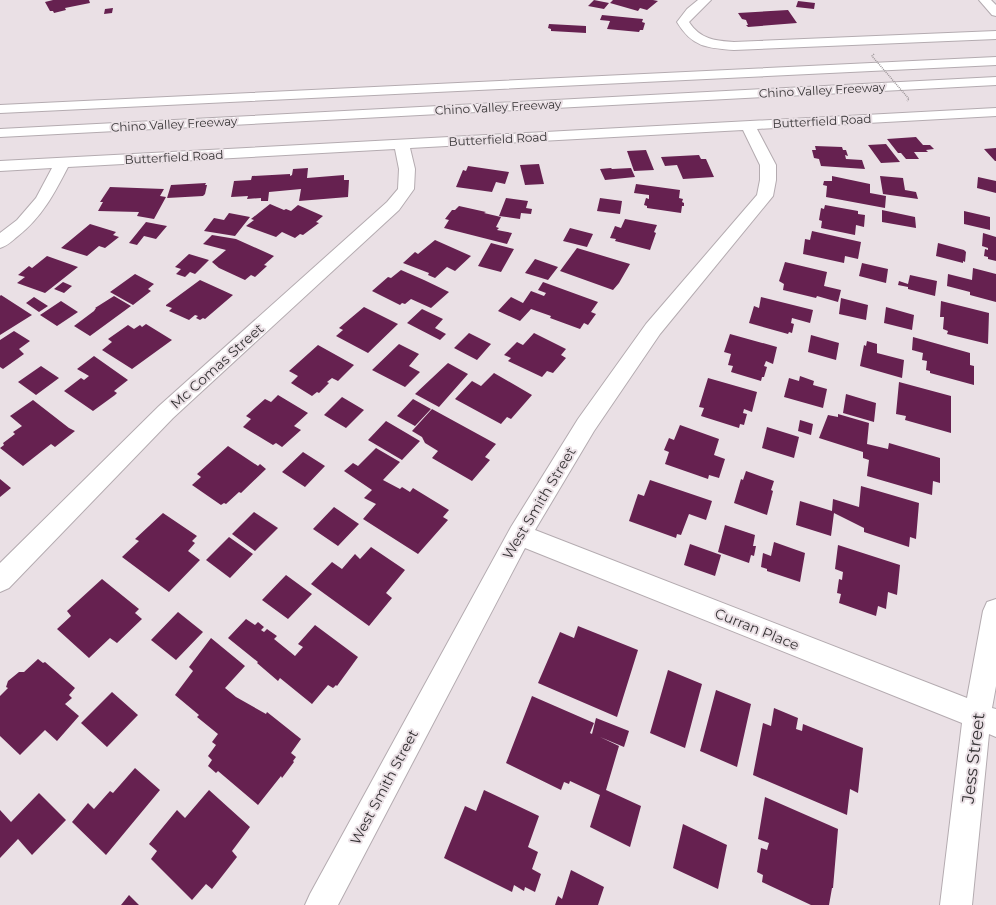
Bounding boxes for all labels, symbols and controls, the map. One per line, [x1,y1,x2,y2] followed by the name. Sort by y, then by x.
[758,79,886,101] street label: Chino Valley Freeway
[434,96,562,118] street label: Chino Valley Freeway
[772,111,872,131] street label: Butterfield Road
[110,113,238,135] street label: Chino Valley Freeway
[448,129,548,149] street label: Butterfield Road
[124,147,224,167] street label: Butterfield Road
[167,319,268,413] street label: Mc Comas Street
[498,443,580,562] street label: West Smith Street
[712,604,802,654] street label: Curran Place
[957,711,988,805] street label: Jess Street
[346,726,422,848] street label: West Smith Street

